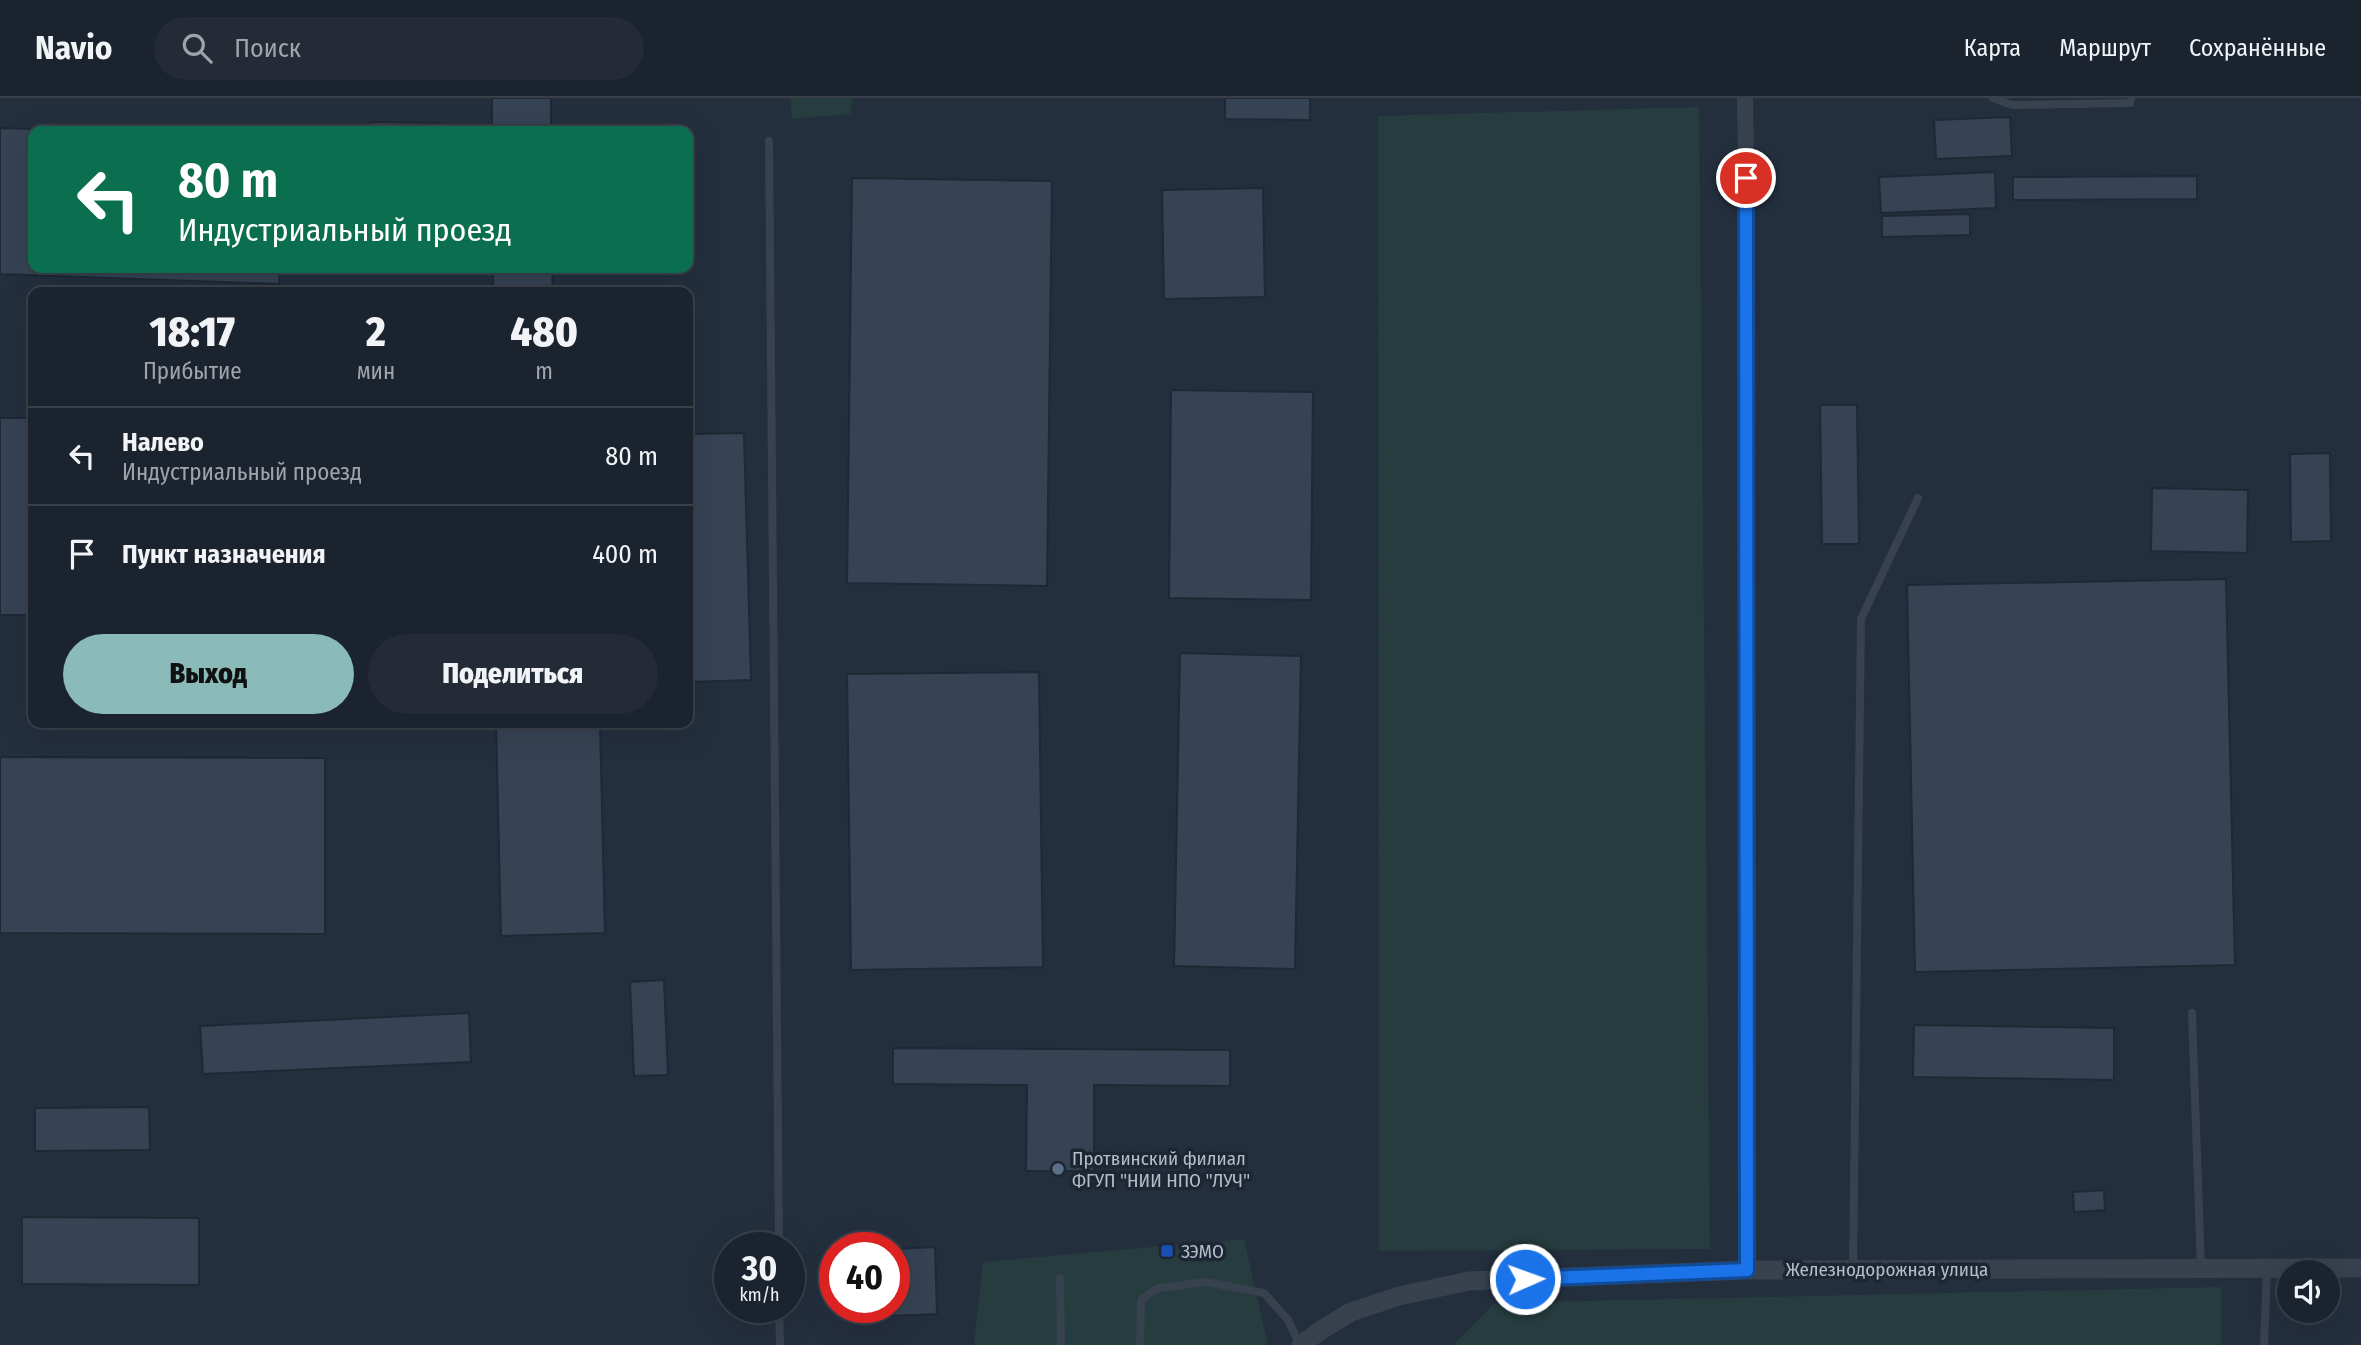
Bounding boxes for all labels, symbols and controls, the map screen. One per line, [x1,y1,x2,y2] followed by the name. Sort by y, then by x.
[154,17,644,80] search box
[35,28,112,68] text: Navio
[178,29,216,67] icon: search
[234,33,301,64] text: Поиск
[1964,34,2021,62] text: Карта
[2059,34,2151,62] text: Маршрут
[2189,34,2326,62] text: Сохранённые
[1716,148,1776,208] pin
[178,151,278,210] text: 80 m
[63,154,154,245] icon: left
[1727,159,1765,197] icon: arrive
[178,211,512,249] text: Индустриальный проезд
[150,307,235,357] text: 18:17
[366,307,386,357] text: 2
[510,307,578,357] text: 480
[143,357,242,385] text: Прибытие
[357,357,395,385] text: мин
[535,357,553,385] text: m
[122,427,204,458] text: Налево
[63,437,101,475] icon: left
[605,441,658,472] text: 80 m
[122,458,362,486] text: Индустриальный проезд
[63,535,101,573] icon: arrive
[122,539,326,570] text: Пункт назначения
[592,539,658,570] text: 400 m
[63,634,354,714] button: Выход
[368,634,658,714] button: Поделиться
[1072,1147,1250,1192] place label: Протвинский филиал ФГУП "НИИ НПО "ЛУЧ"
[1050,1161,1066,1177] marker: Протвинский филиал ФГУП "НИИ НПО "ЛУЧ"
[819,1232,910,1323] speed limit sign: 40
[1181,1240,1224,1263] place label: ЗЭМО
[1488,1242,1562,1316] position arrow
[1159,1243,1175,1259] marker: ЗЭМО
[742,1247,777,1289] text: 30
[1786,1258,1988,1281] street label: Железнодорожная улица
[2277,1260,2340,1323] map controls
[2277,1260,2340,1323] button: sound
[739,1284,780,1306] text: km/h

